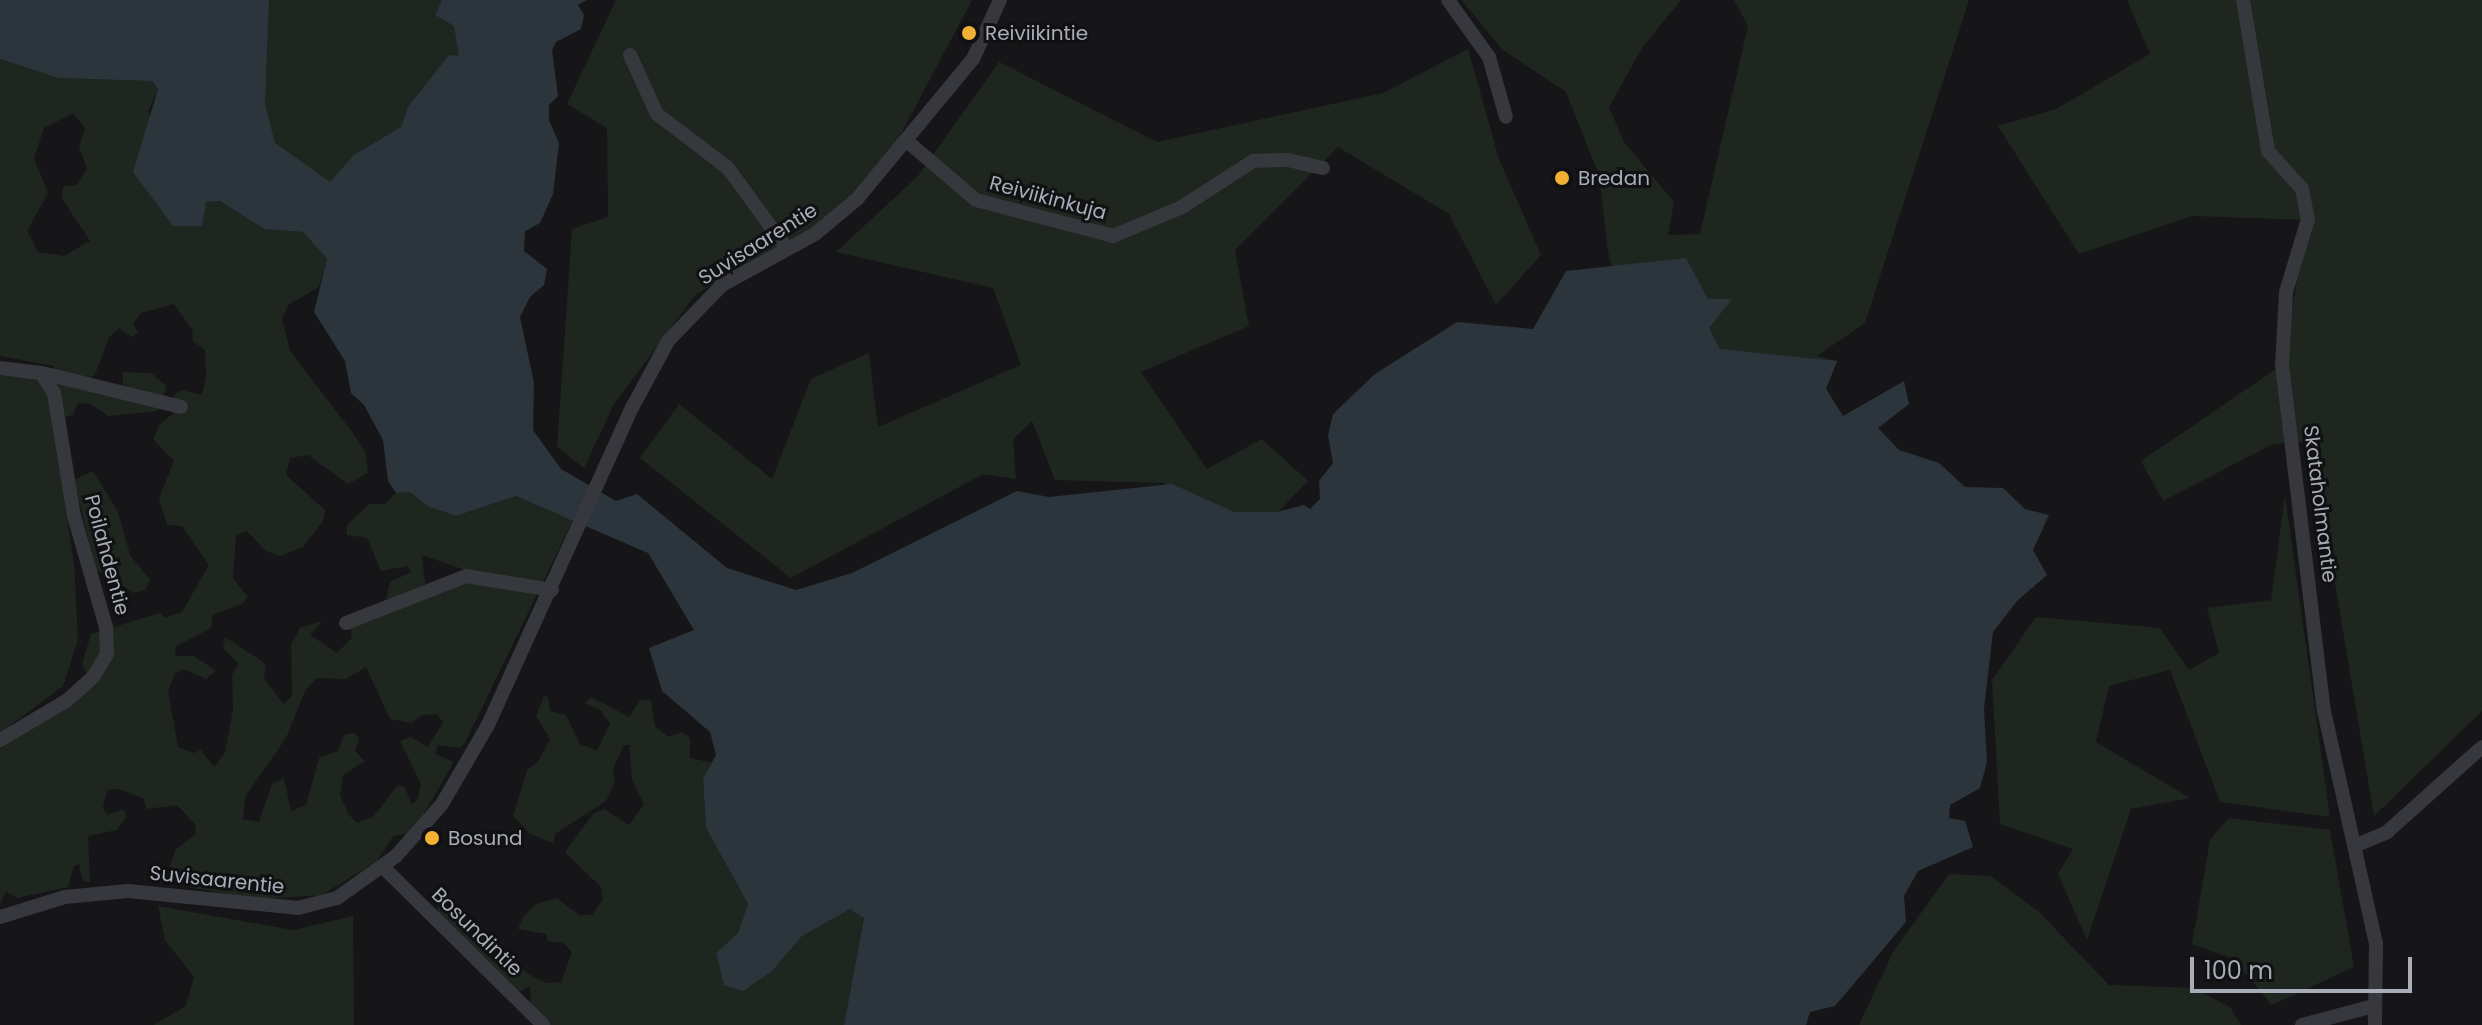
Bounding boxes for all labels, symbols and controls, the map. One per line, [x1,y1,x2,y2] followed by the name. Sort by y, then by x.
[985,21,1088,45] place label: Reiviikintie
[960,24,978,42] marker: Reiviikintie
[1578,166,1650,190] place label: Bredan
[1553,169,1571,187] marker: Bredan
[987,171,1109,225] street label: Reiviikinkuja
[694,198,822,290] street label: Suvisaarentie
[2298,424,2342,584] street label: Skataholmantie
[79,492,135,618] street label: Poilahdentie
[448,826,523,850] place label: Bosund
[423,829,441,847] marker: Bosund
[148,861,286,899] street label: Suvisaarentie
[427,883,527,981] street label: Bosundintie
[2194,941,2416,991] scale bar
[2204,954,2273,987] text: 100 m

